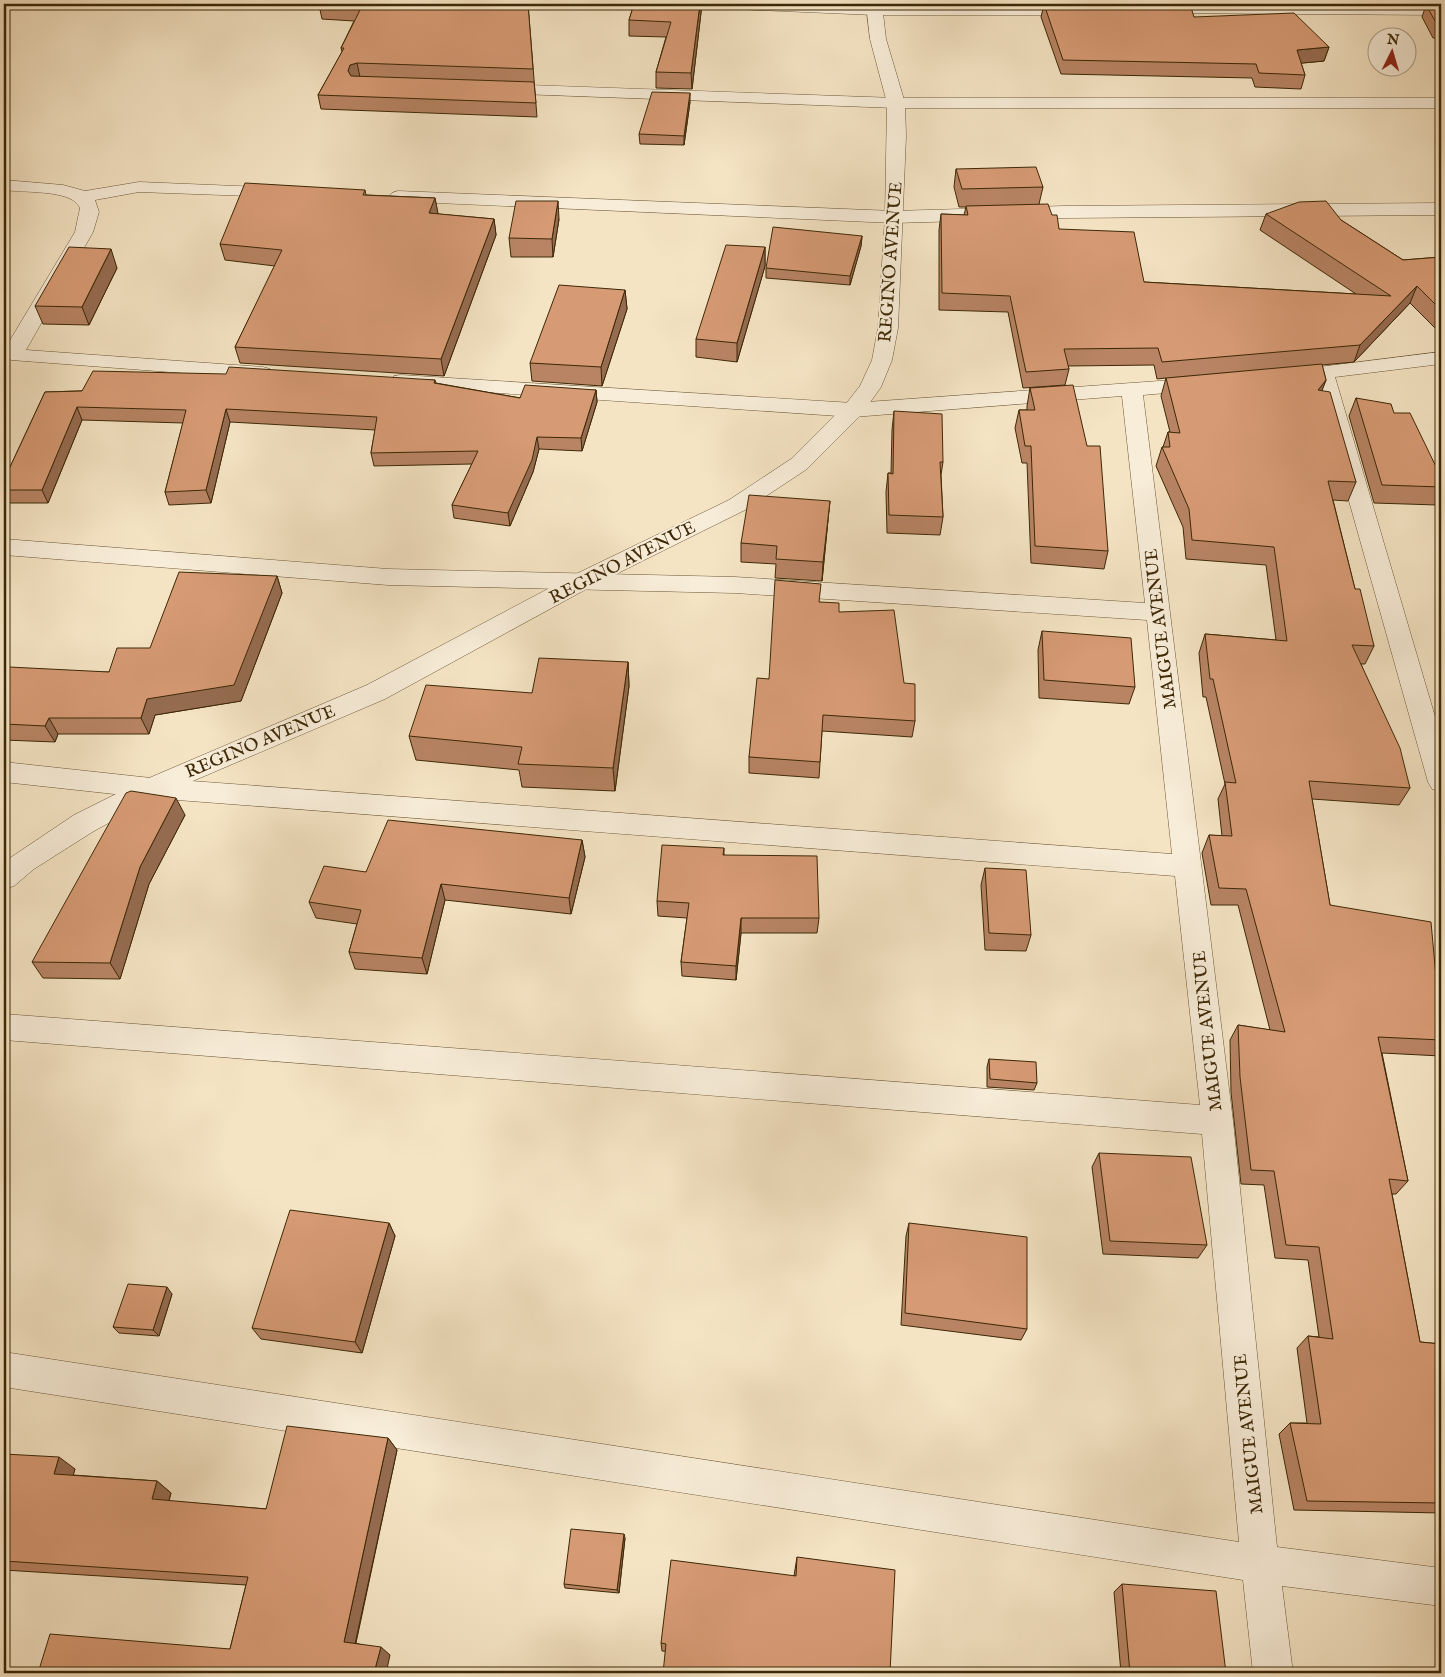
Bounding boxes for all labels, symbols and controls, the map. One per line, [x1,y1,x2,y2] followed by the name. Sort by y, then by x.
[1368,28,1418,78] north arrow
[1385,30,1400,50] text: N
[874,181,909,343] street label: REGINO AVENUE
[546,516,700,610] street label: REGINO AVENUE
[1140,547,1183,710] street label: MAIGUE AVENUE
[182,700,339,784] street label: REGINO AVENUE
[1189,949,1228,1112] street label: MAIGUE AVENUE
[1230,1352,1269,1515] street label: MAIGUE AVENUE

